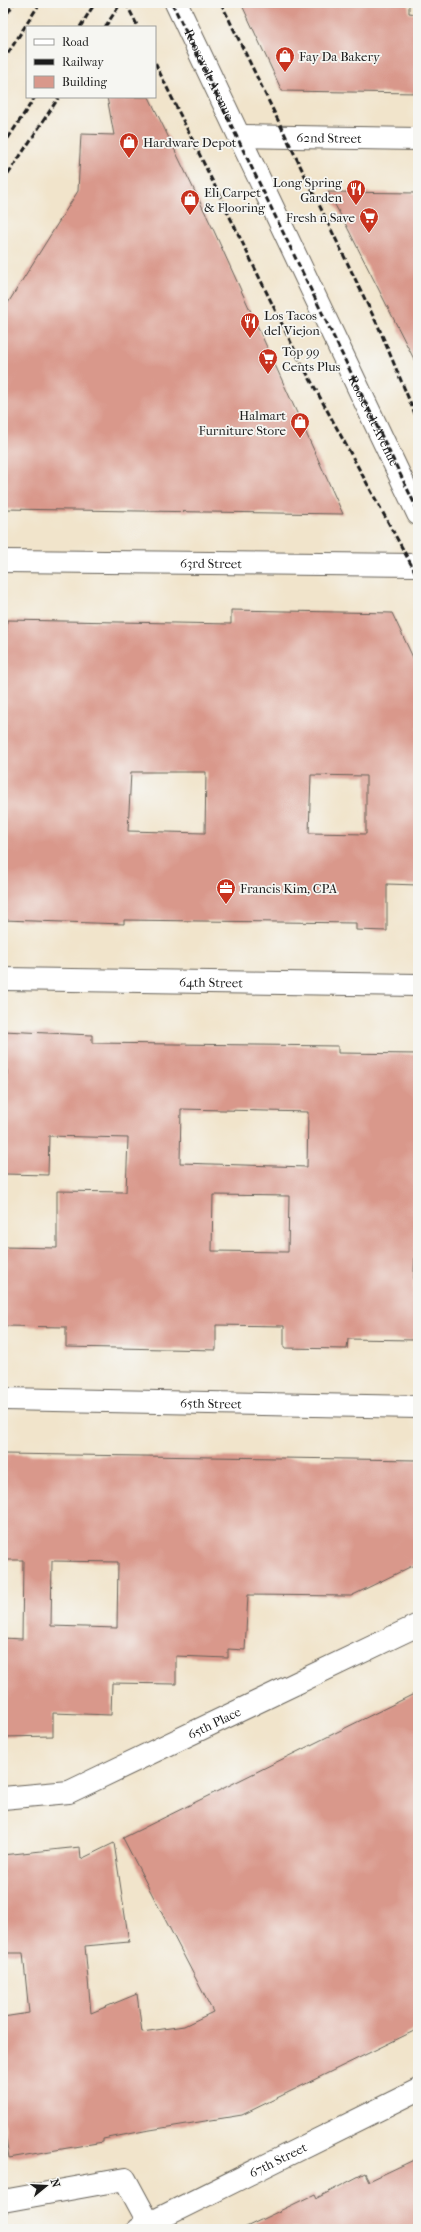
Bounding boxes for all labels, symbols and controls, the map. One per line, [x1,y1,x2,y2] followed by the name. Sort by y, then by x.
[26,26,156,98] legend
[181,27,238,123] street label: Roosevelt Avenue
[62,35,89,49] text: Road
[274,45,296,73] shop icon: Fay Da Bakery
[299,49,381,64] place label: Fay Da Bakery
[62,55,104,69] text: Railway
[62,75,107,89] text: Building
[296,130,362,146] street label: 62nd Street
[118,131,140,159] shop icon: Hardware Depot
[143,135,237,150] place label: Hardware Depot
[273,175,343,205] place label: Long Spring Garden
[345,178,367,206] restaurant icon: Long Spring Garden
[204,185,266,215] place label: Eli Carpet & Flooring
[179,188,201,216] shop icon: Eli Carpet & Flooring
[358,206,380,234] supermarket icon: Fresh n Save
[286,210,356,225] place label: Fresh n Save
[264,308,320,338] place label: Los Tacos del Viejon
[239,311,261,339] restaurant icon: Los Tacos del Viejon
[282,344,341,374] place label: Top 99 Cents Plus
[257,347,279,375] supermarket icon: Top 99 Cents Plus
[345,373,402,469] street label: Roosevelt Avenue
[198,408,287,438] place label: Halmart Furniture Store
[289,411,311,439] shop icon: Halmart Furniture Store
[180,556,242,571] street label: 63rd Street
[215,877,237,905] office icon: Francis Kim, CPA
[240,881,338,896] place label: Francis Kim, CPA
[179,975,243,990] street label: 64th Street
[180,1395,242,1412] street label: 65th Street
[185,1704,244,1742] street label: 65th Place
[247,2139,310,2181] street label: 67th Street
[26,2166,66,2206] north arrow
[48,2177,63,2190] text: N

